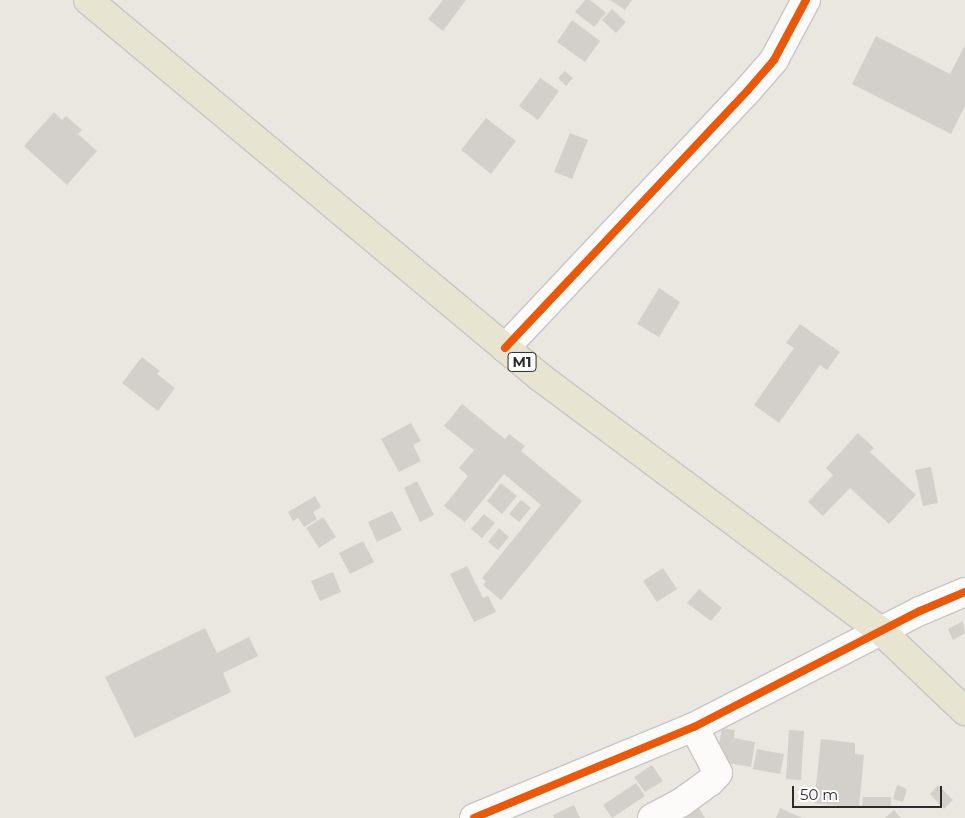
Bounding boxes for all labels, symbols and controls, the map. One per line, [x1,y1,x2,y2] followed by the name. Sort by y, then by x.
[507,351,537,374] road number: M1
[795,776,945,808] scale bar
[800,785,838,804] text: 50 m

